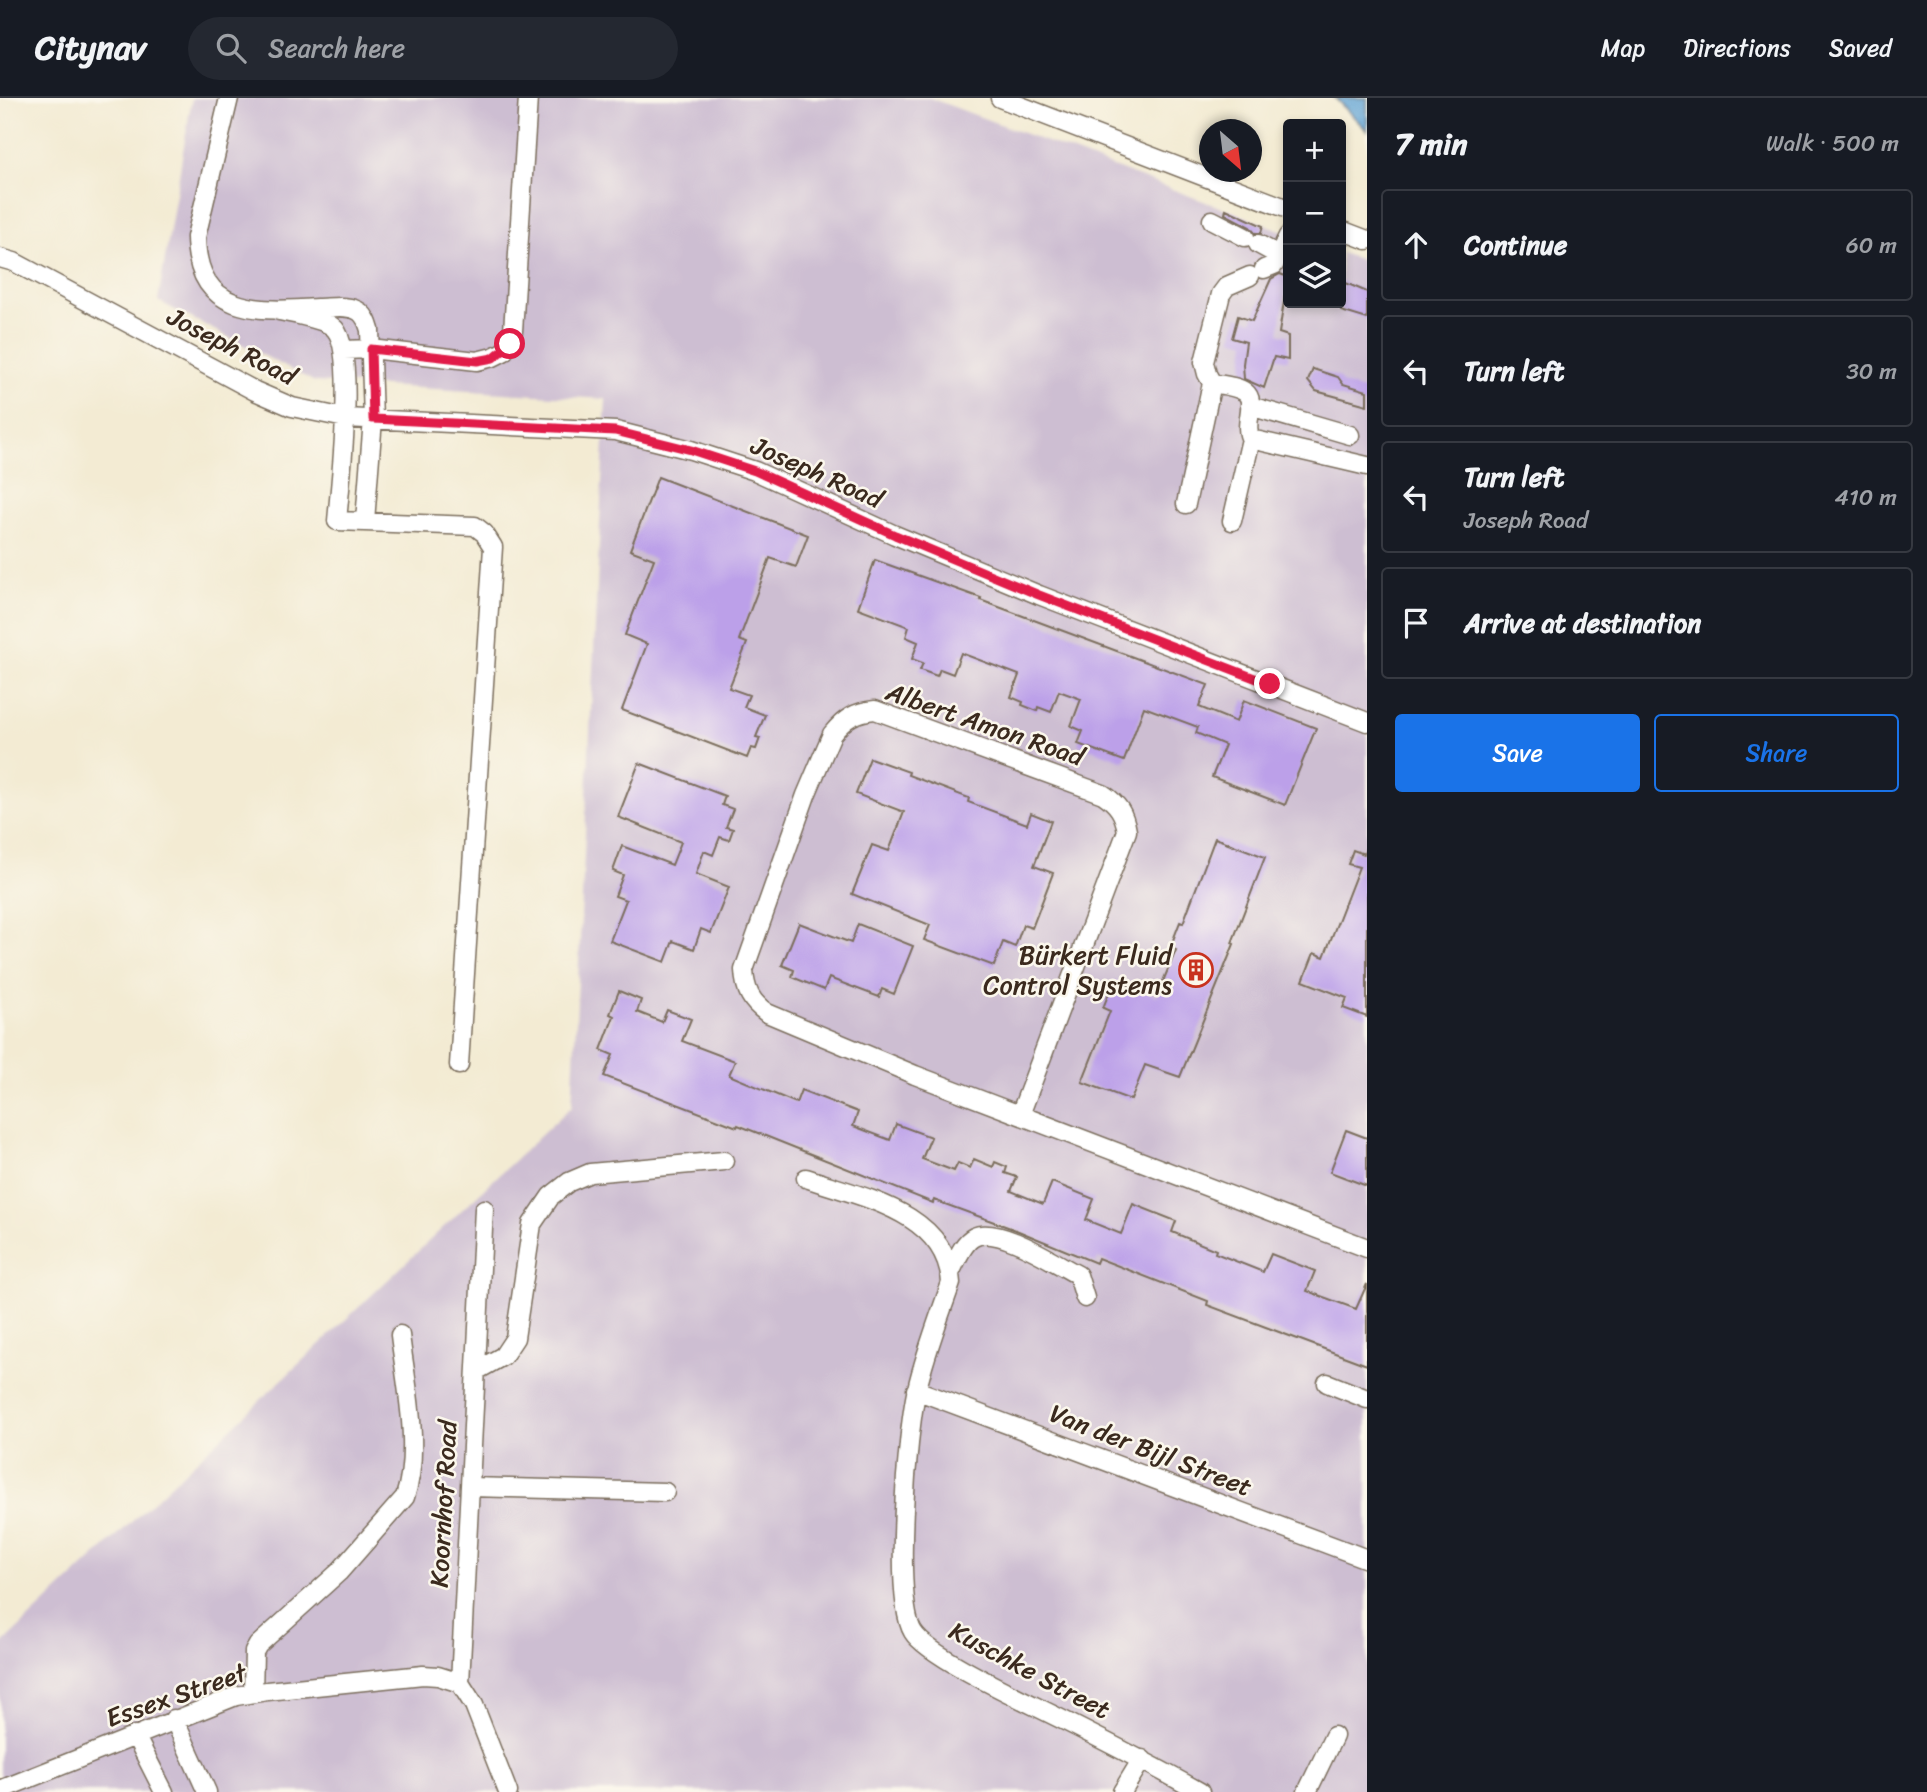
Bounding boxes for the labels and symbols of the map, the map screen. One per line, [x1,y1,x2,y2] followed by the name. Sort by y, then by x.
[1199,119,1262,182] north arrow
[158,293,307,399] street label: Joseph Road
[494,328,525,359] route start
[743,422,893,522] street label: Joseph Road
[879,668,1093,780] street label: Albert Amon Road
[1254,668,1285,699] route end
[983,932,1174,1008] place label: Bürkert Fluid Control Systems
[1177,951,1215,989] building icon: Bürkert Fluid Control Systems
[1043,1390,1259,1510] street label: Van der Bijl Street
[416,1417,470,1589] street label: Koornhof Road
[941,1608,1119,1732] street label: Kuschke Street
[99,1649,254,1741] street label: Essex Street

